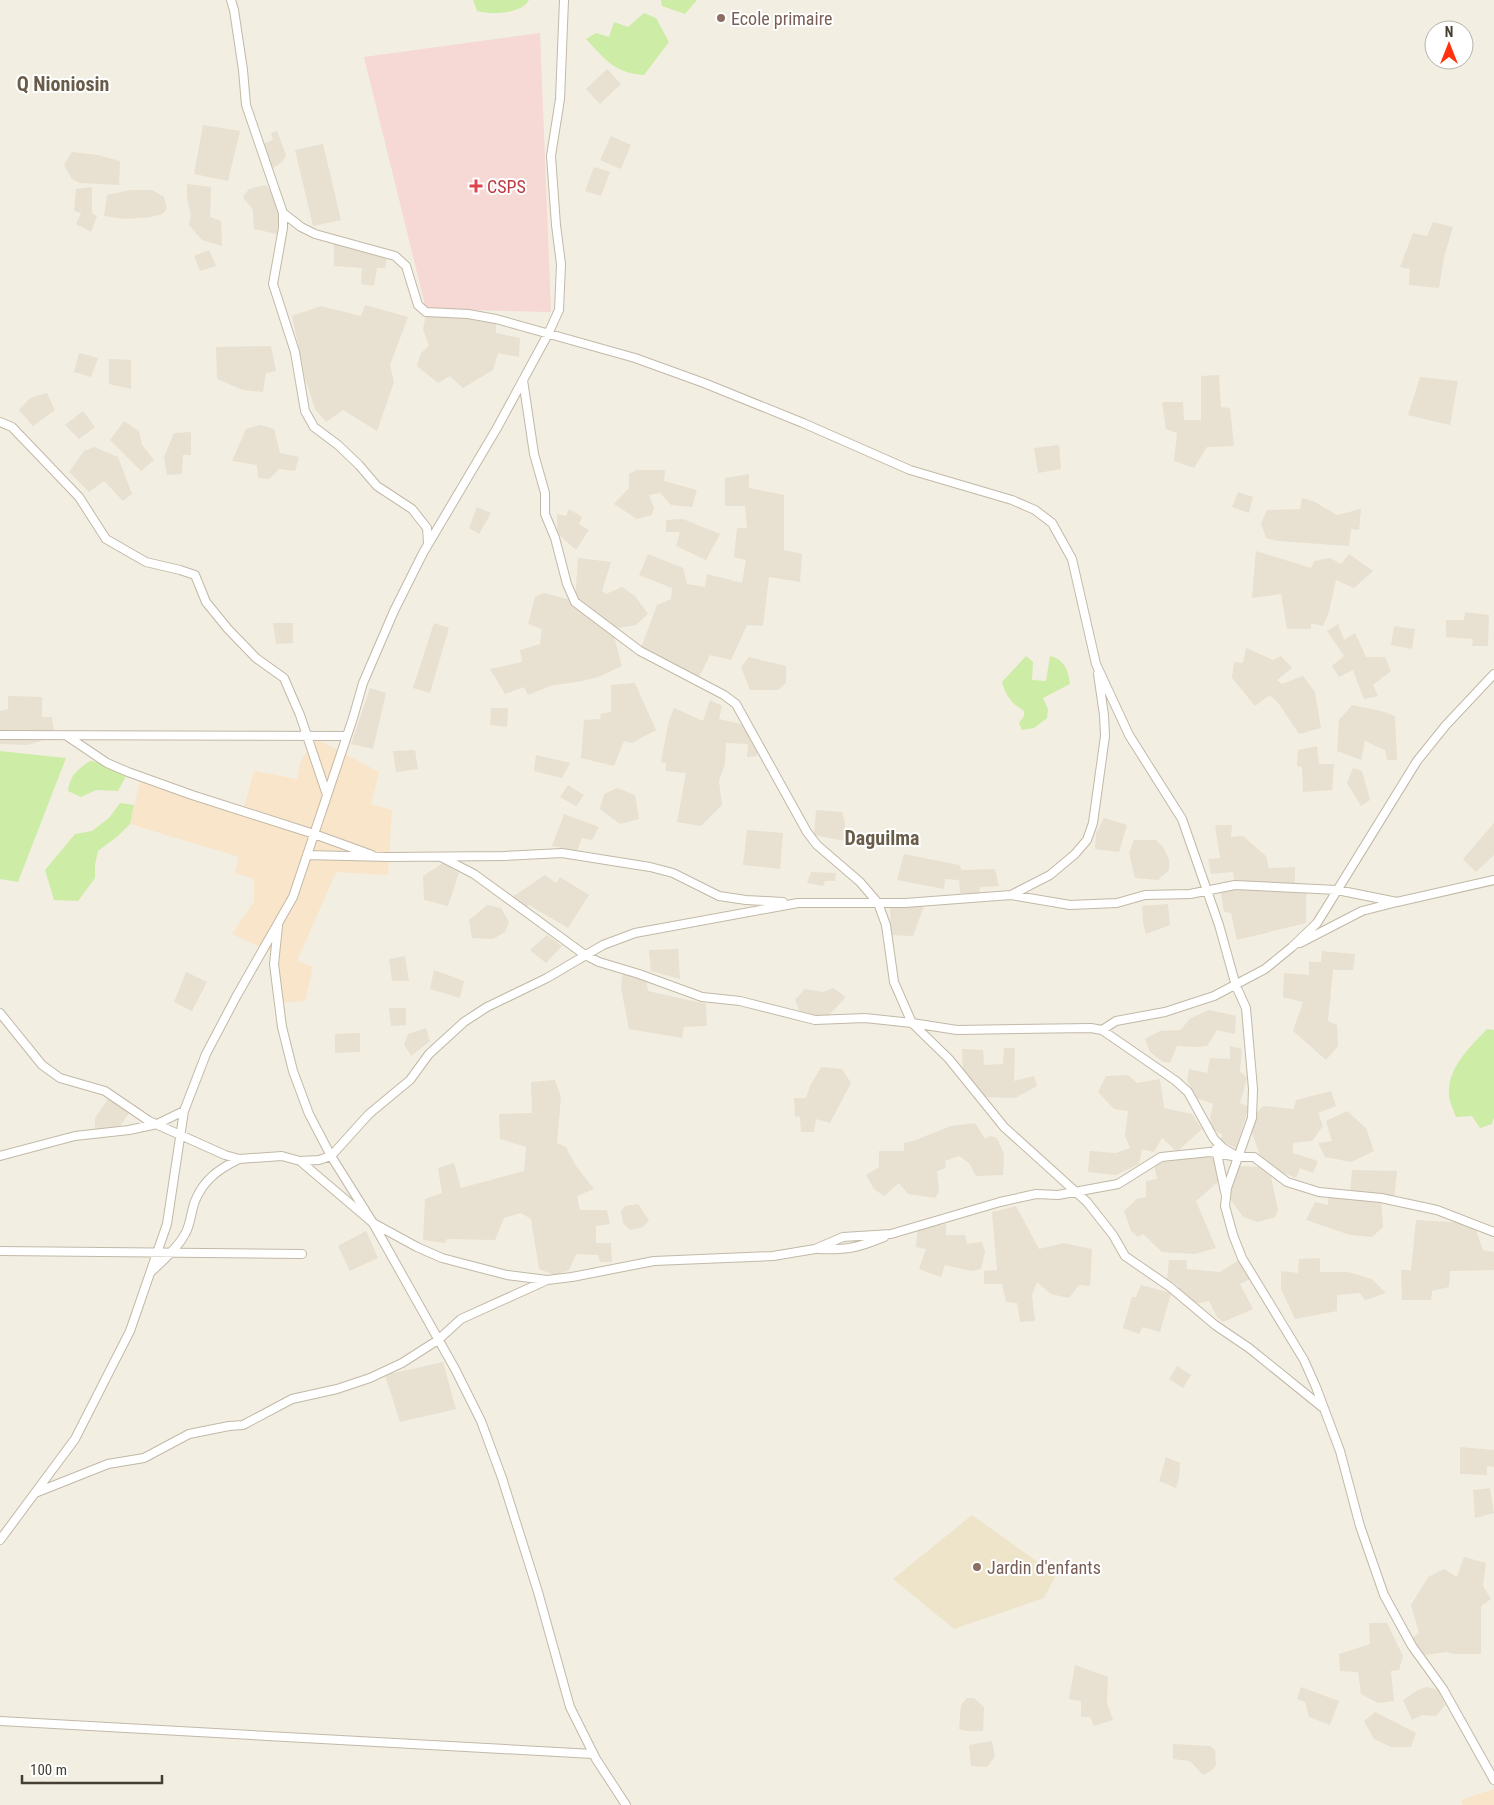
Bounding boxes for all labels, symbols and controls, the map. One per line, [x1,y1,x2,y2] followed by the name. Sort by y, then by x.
[731,8,832,29] place label: Ecole primaire
[715,12,727,24] marker: Ecole primaire
[1424,20,1474,70] north arrow
[1445,24,1453,40] text: N
[17,72,109,96] district label: Q Nioniosin
[487,176,526,197] place label: CSPS
[469,179,483,193] marker: CSPS
[845,826,919,850] district label: Daguilma
[987,1557,1101,1578] place label: Jardin d'enfants
[971,1561,983,1573] marker: Jardin d'enfants
[22,1752,162,1784] scale bar
[30,1761,67,1779] text: 100 m

